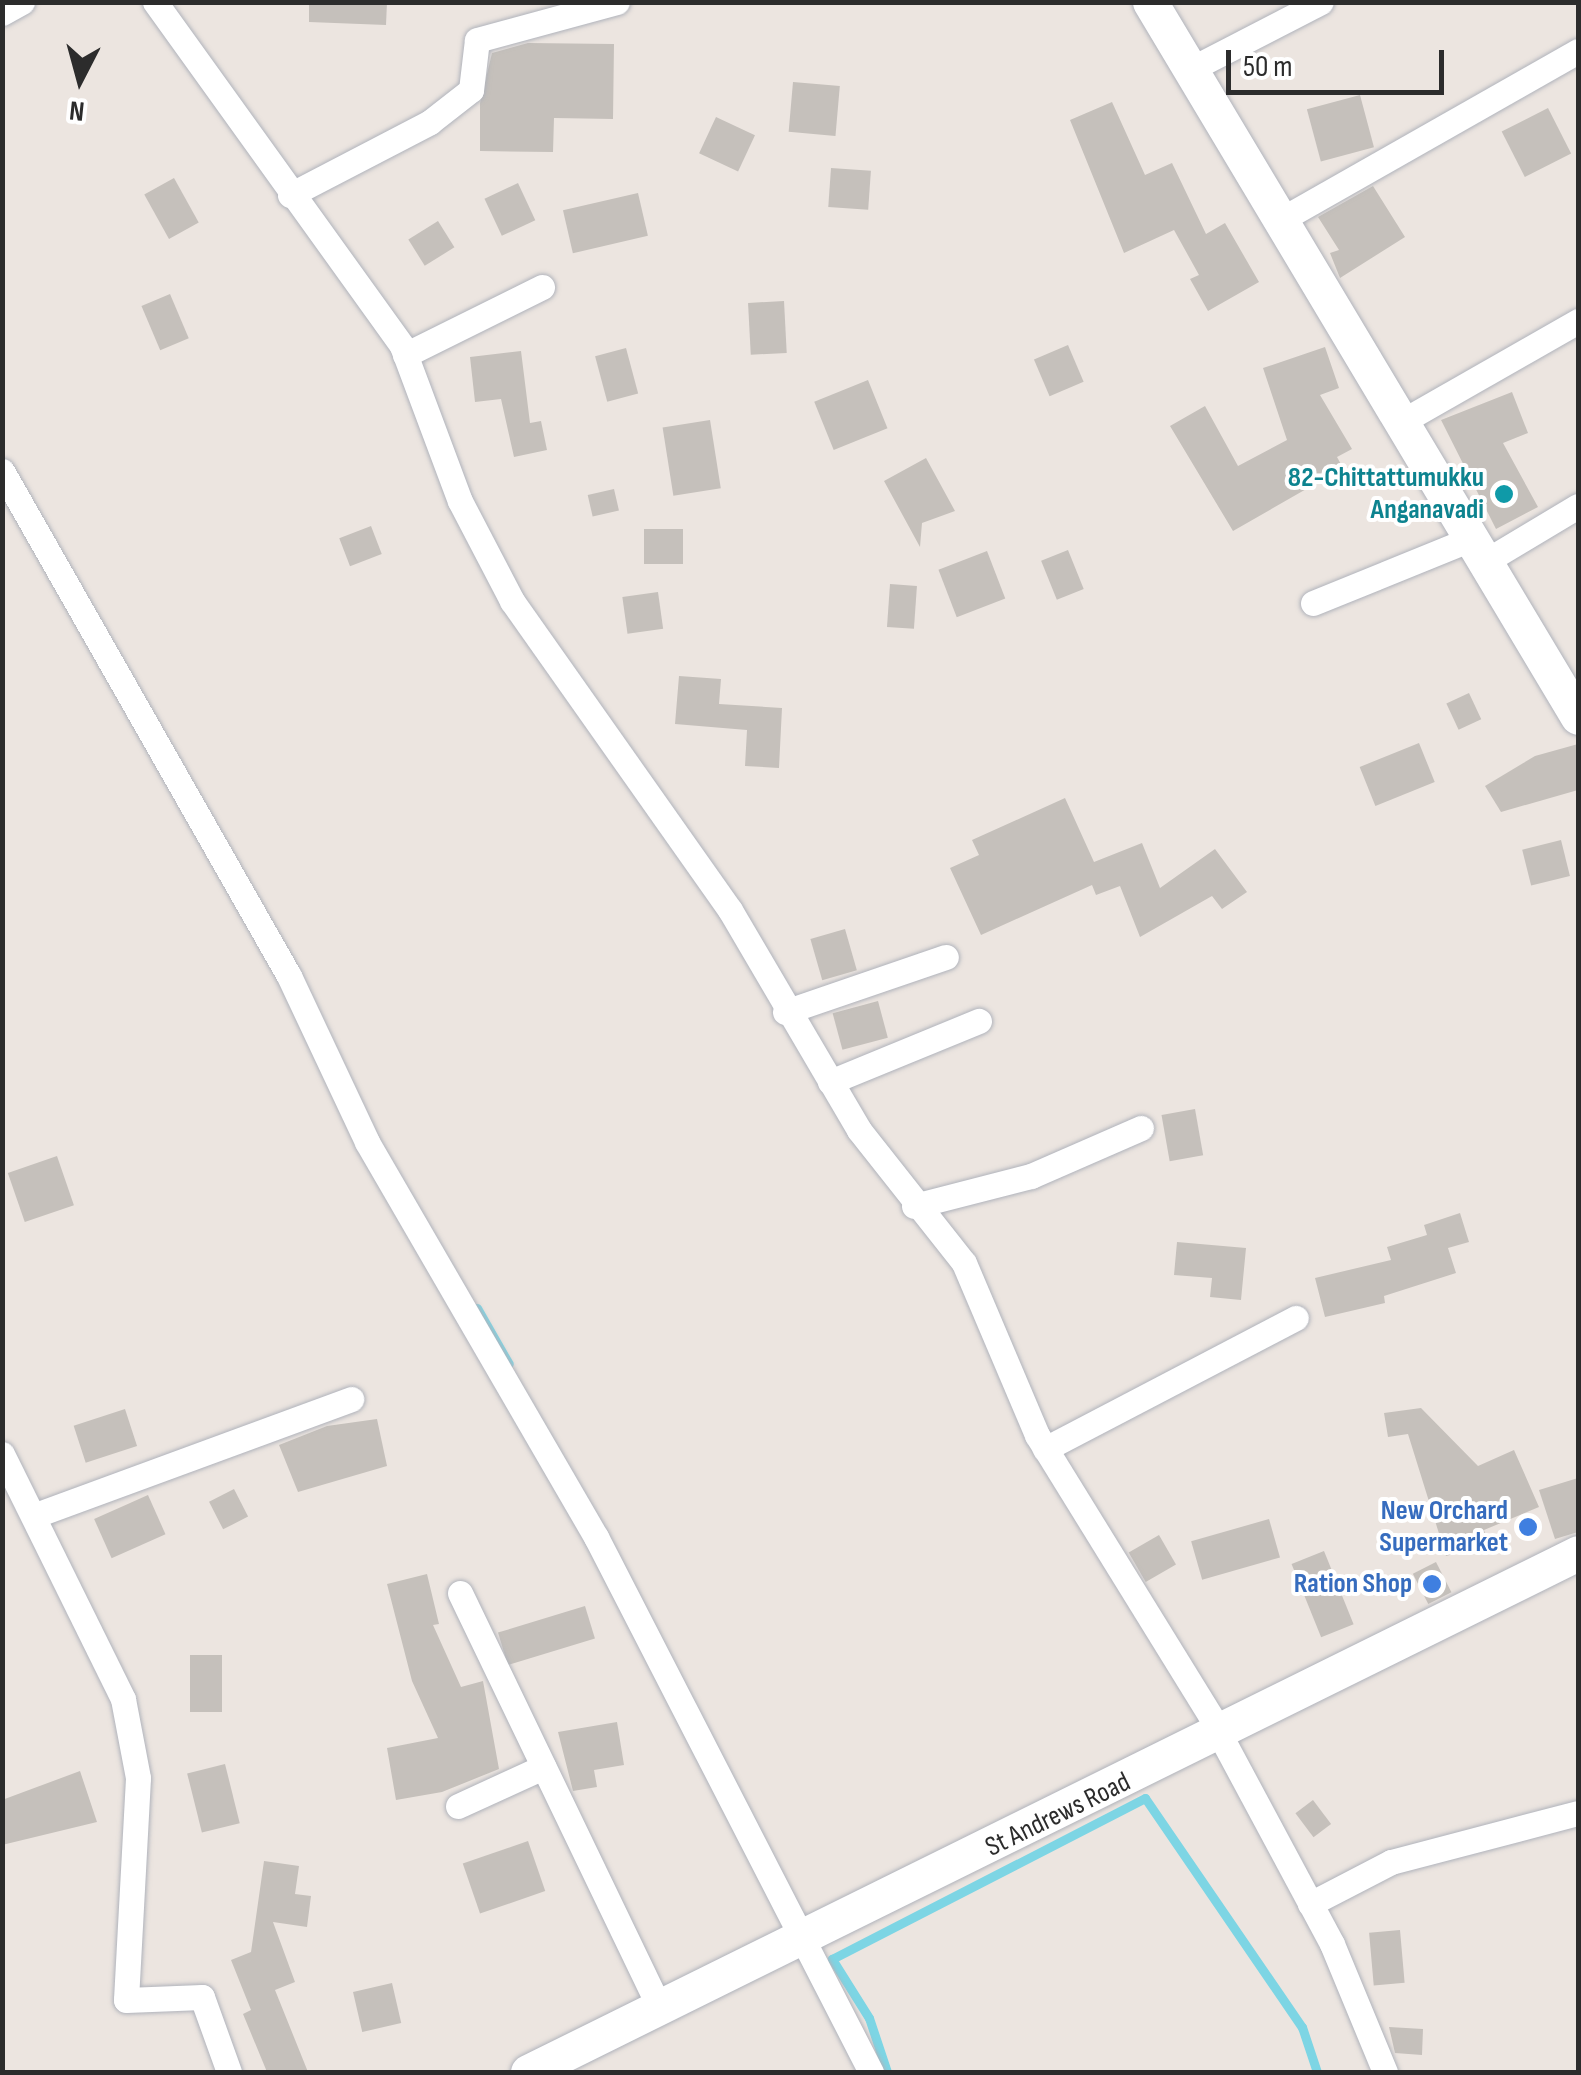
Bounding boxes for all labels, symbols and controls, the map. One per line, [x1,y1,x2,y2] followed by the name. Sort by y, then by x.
[30,30,130,130] north arrow
[1231,30,1448,92] scale bar
[1243,49,1292,85] text: 50 m
[68,93,86,128] text: N
[1288,461,1484,527] place label: 82-Chittattumukku Anganavadi
[1493,483,1515,505] marker: 82-Chittattumukku Anganavadi
[1379,1494,1508,1560] place label: New Orchard Supermarket
[1517,1516,1539,1538] marker: New Orchard Supermarket
[1294,1567,1412,1601] place label: Ration Shop
[1421,1573,1443,1595] marker: Ration Shop
[980,1766,1136,1864] street label: St Andrews Road

